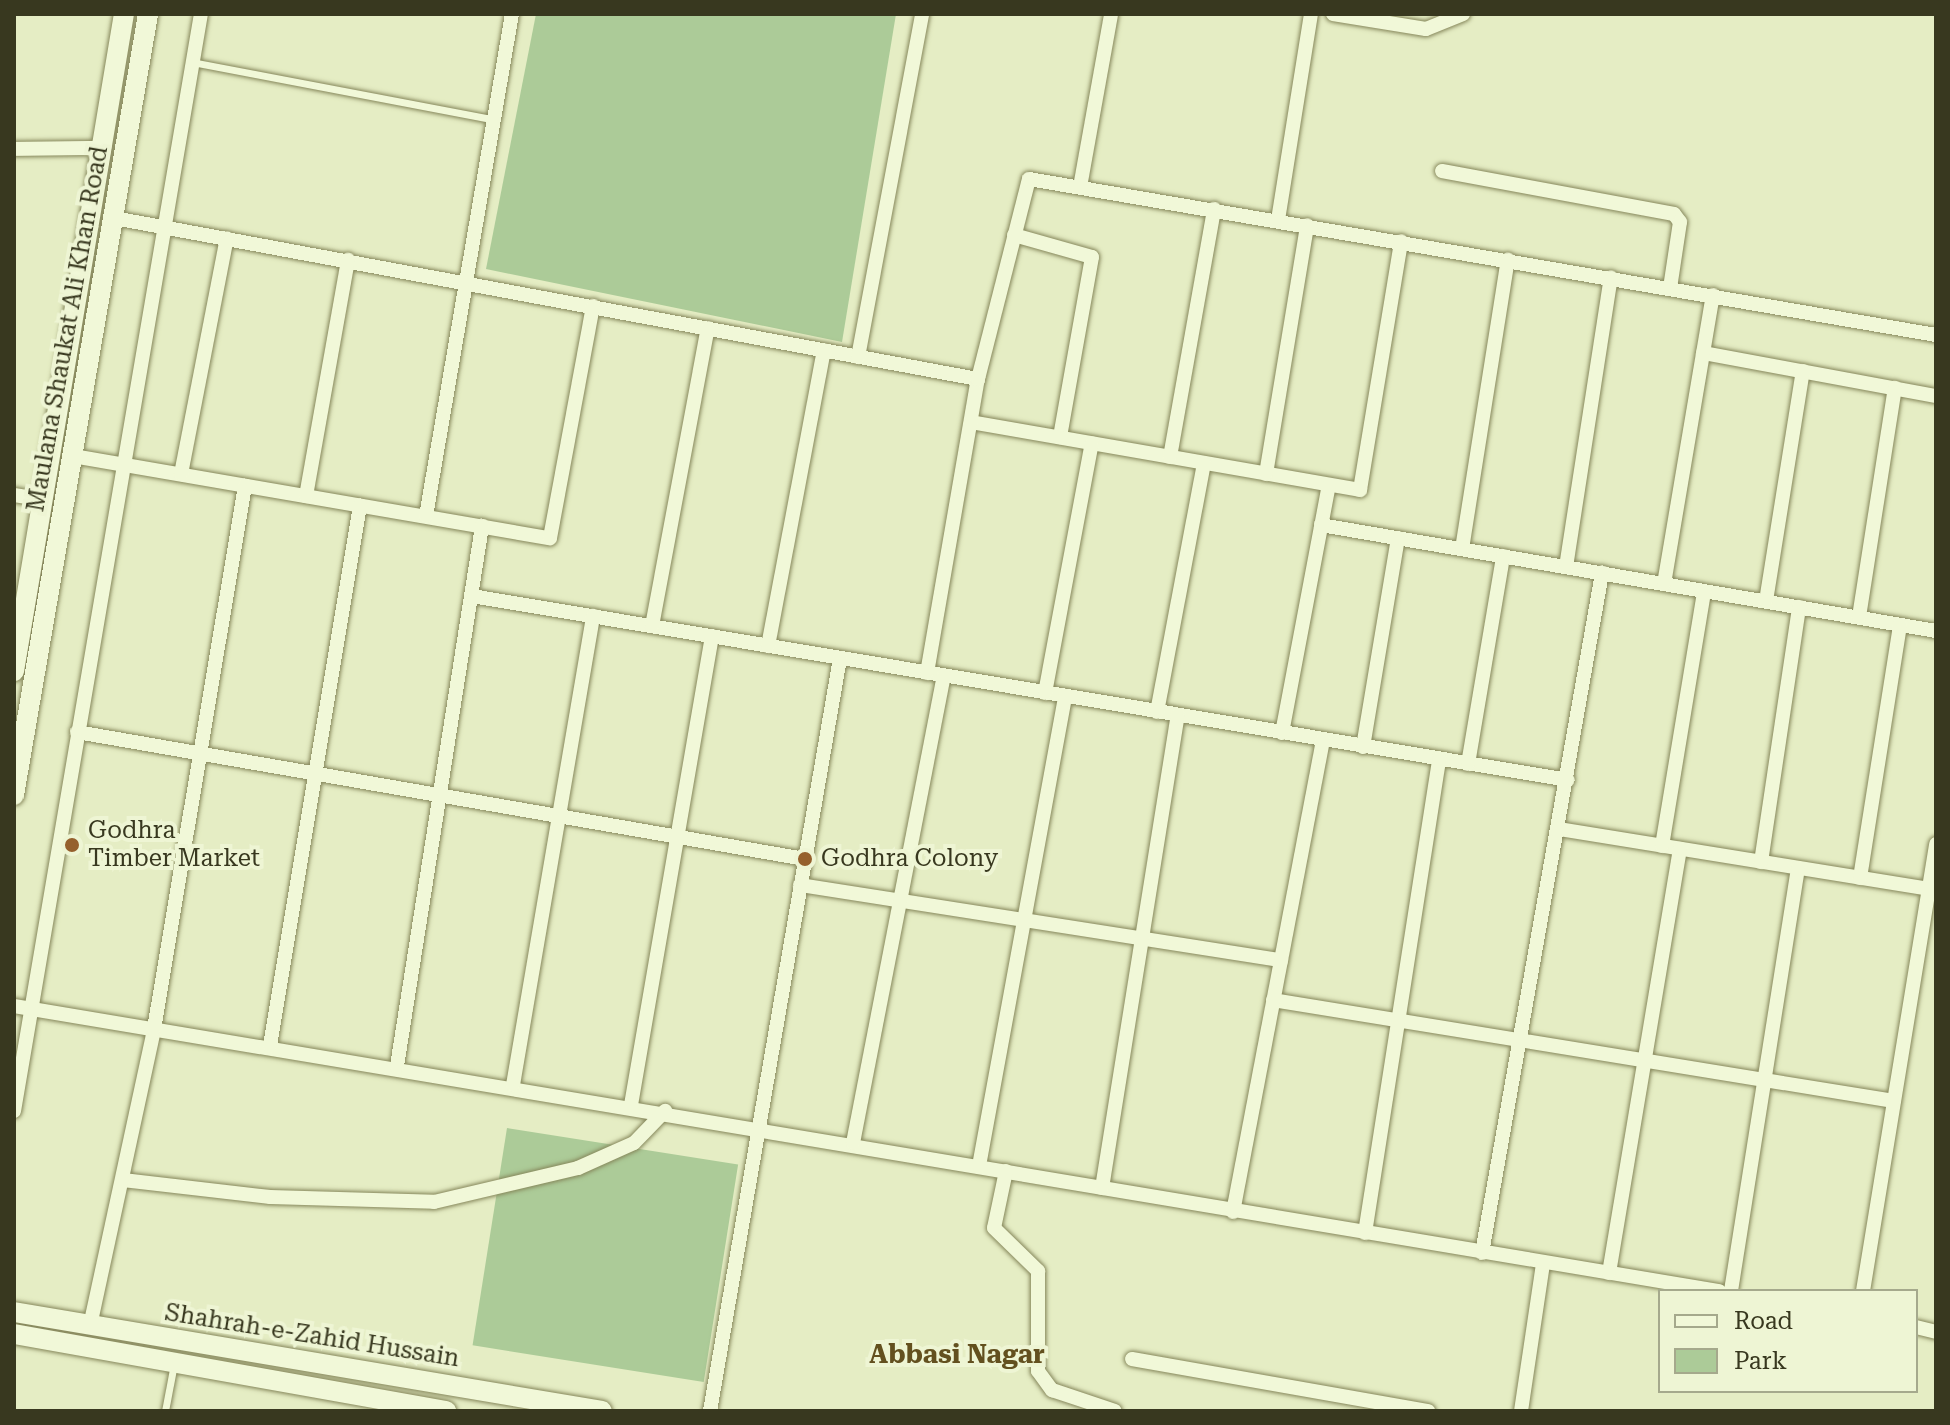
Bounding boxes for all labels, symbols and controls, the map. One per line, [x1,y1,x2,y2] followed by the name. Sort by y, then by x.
[22,144,114,514] street label: Maulana Shaukat Ali Khan Road
[88,817,260,873] place label: Godhra Timber Market
[63,836,81,854] marker: Godhra Timber Market
[821,845,998,873] place label: Godhra Colony
[796,850,814,868] marker: Godhra Colony
[1658,1289,1918,1393] legend
[163,1298,461,1374] street label: Shahrah-e-Zahid Hussain
[1734,1307,1793,1335] text: Road
[869,1339,1045,1371] district label: Abbasi Nagar
[1734,1347,1787,1375] text: Park

